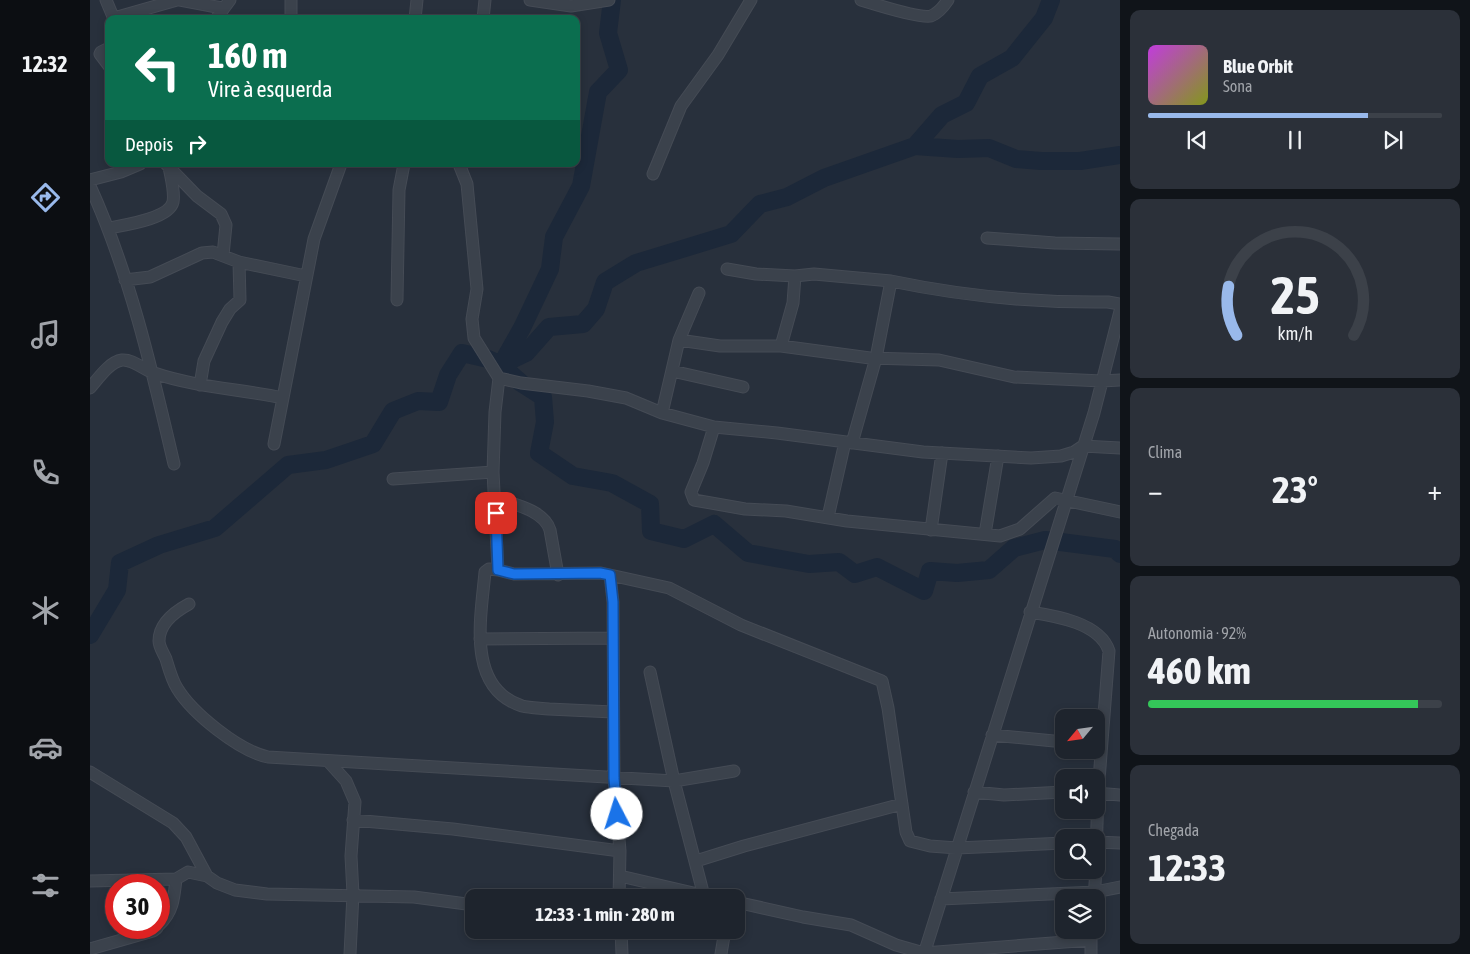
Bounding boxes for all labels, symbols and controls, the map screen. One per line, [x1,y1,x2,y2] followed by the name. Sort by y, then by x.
[125,35,190,100] icon: left
[208,35,287,75] text: 160 m
[22,51,68,77] text: 12:32
[1223,55,1293,77] text: Blue Orbit
[208,76,333,102] text: Vire à esquerda
[1223,77,1252,95] text: Sona
[1183,126,1211,154] icon: previous
[1281,126,1309,154] icon: pause
[1379,126,1407,154] icon: next
[183,130,211,158] icon: right
[125,133,173,155] text: Depois
[28,180,63,215] icon: directions
[1271,265,1319,325] text: 25
[28,317,63,352] icon: music
[1277,323,1313,344] text: km/h
[1148,443,1182,461] text: Clima
[28,455,63,490] icon: phone
[1272,468,1318,511] text: 23°
[1148,474,1163,506] text: −
[1427,474,1442,506] text: +
[475,492,517,534] pin
[482,499,510,527] icon: arrive
[28,593,63,628] icon: climate
[1148,624,1246,642] text: Autonomia · 92%
[1148,649,1251,692] text: 460 km
[1055,709,1105,759] north arrow
[1055,709,1105,939] map controls
[28,730,63,765] icon: car
[1055,769,1105,819] button: sound
[590,787,642,839] position arrow
[1148,821,1199,839] text: Chegada
[1055,829,1105,879] button: search
[1148,846,1226,889] text: 12:33
[28,868,63,903] icon: filters
[105,874,170,939] speed limit sign: 30
[1055,889,1105,939] button: layers
[535,903,675,925] text: 12:33 · 1 min · 280 m

